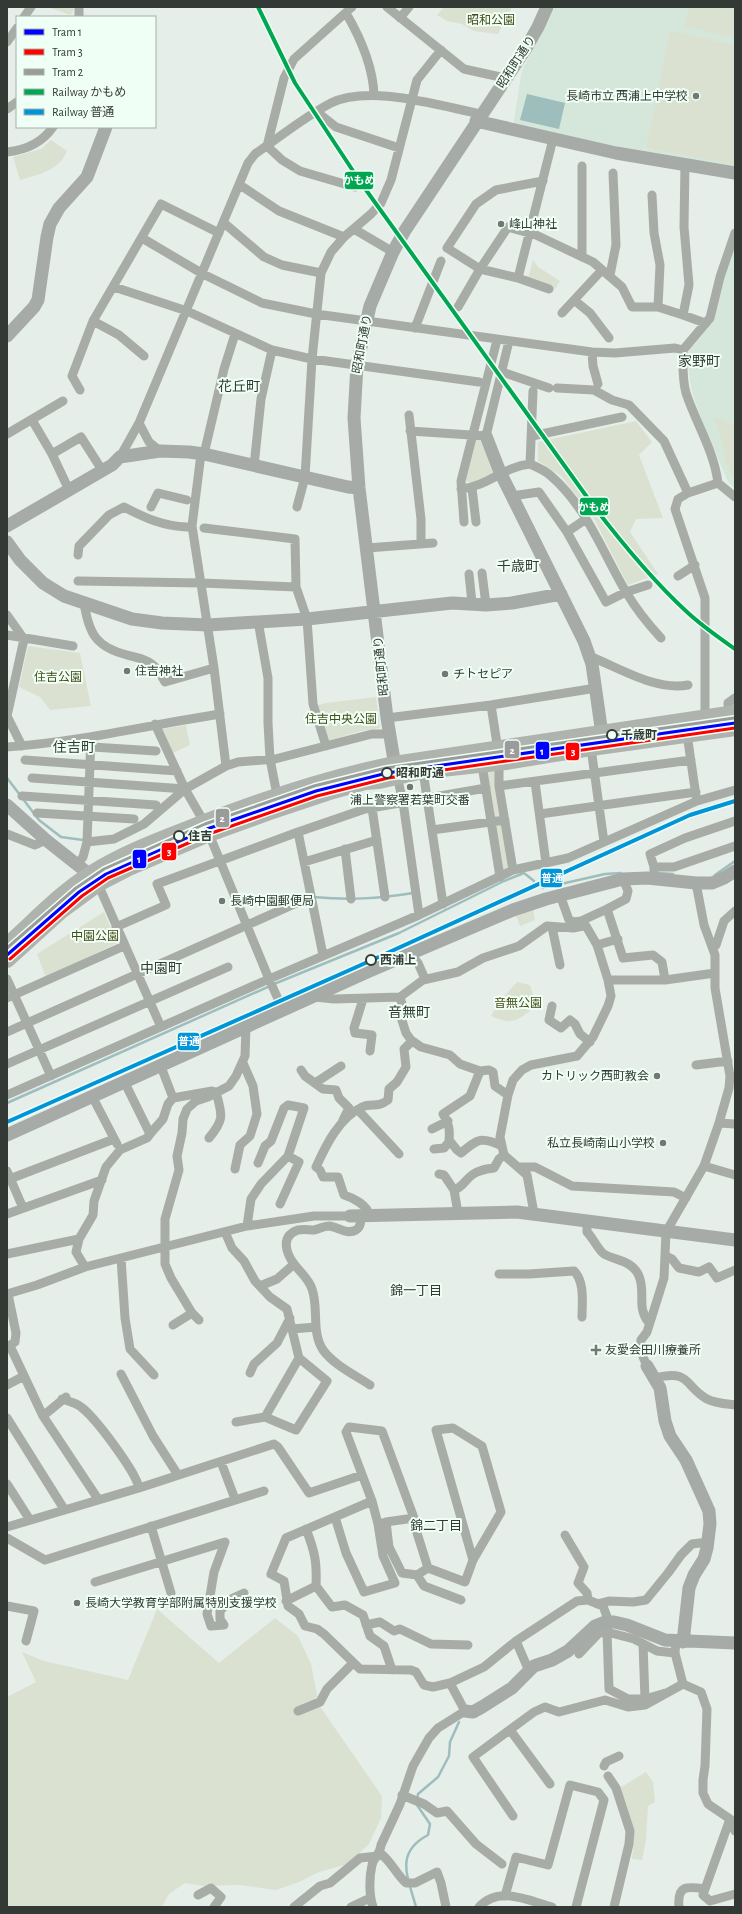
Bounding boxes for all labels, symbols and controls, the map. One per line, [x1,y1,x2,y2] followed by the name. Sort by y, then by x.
[467,13,515,26] park label: 昭和公園
[16,16,156,128] legend
[52,26,82,38] text: Tram 1
[494,33,537,90] street label: 昭和町通り
[52,46,83,58] text: Tram 3
[52,66,84,78] text: Tram 2
[52,85,126,99] text: Railway かもめ
[566,89,688,102] place label: 長崎市立 西浦上中学校
[691,91,701,101] marker: 長崎市立 西浦上中学校
[52,105,114,119] text: Railway 普通
[344,171,374,190] line badge: かもめ
[343,174,376,186] text: かもめ
[509,217,557,230] place label: 峰山神社
[496,219,506,229] marker: 峰山神社
[349,313,374,375] street label: 昭和町通り
[678,354,720,369] district label: 家野町
[218,379,260,394] district label: 花丘町
[579,497,609,516] line badge: かもめ
[578,501,611,513] text: かもめ
[497,559,539,574] district label: 千歳町
[371,636,390,697] street label: 昭和町通り
[135,664,183,677] place label: 住吉神社
[122,666,132,676] marker: 住吉神社
[453,668,513,680] place label: チトセピア
[440,669,450,679] marker: チトセピア
[34,670,82,683] park label: 住吉公園
[305,712,377,725] park label: 住吉中央公園
[621,728,657,741] place label: 千歳町
[606,729,618,741] marker: 千歳町
[53,740,95,755] district label: 住吉町
[504,740,520,759] line badge: 2
[535,741,550,760] line badge: 1
[565,742,580,761] line badge: 3
[509,745,515,756] text: 2
[540,746,544,757] text: 1
[571,746,576,757] text: 3
[396,766,444,779] place label: 昭和町通
[381,767,393,779] marker: 昭和町通
[405,782,415,792] marker: 浦上警察署若葉町交番
[350,793,470,806] place label: 浦上警察署若葉町交番
[215,808,230,828] line badge: 2
[219,813,225,824] text: 2
[173,830,185,842] marker: 住吉
[188,830,212,842] place label: 住吉
[161,842,177,861] line badge: 3
[167,846,172,857] text: 3
[132,849,147,869] line badge: 1
[137,854,141,865] text: 1
[540,868,563,888] line badge: 普通
[541,872,563,884] text: 普通
[230,894,314,907] place label: 長崎中園郵便局
[217,896,227,906] marker: 長崎中園郵便局
[71,930,119,942] park label: 中園公園
[380,953,416,966] place label: 西浦上
[365,954,377,966] marker: 西浦上
[140,961,182,976] district label: 中園町
[494,996,542,1009] park label: 音無公園
[388,1005,430,1020] district label: 音無町
[177,1032,200,1051] line badge: 普通
[178,1035,200,1047] text: 普通
[541,1070,649,1082] place label: カトリック西町教会
[652,1071,662,1081] marker: カトリック西町教会
[547,1136,655,1149] place label: 私立長崎南山小学校
[658,1138,668,1148] marker: 私立長崎南山小学校
[390,1283,442,1298] district label: 錦一丁目
[605,1343,701,1356] place label: 友愛会田川療養所
[590,1344,602,1356] marker: 友愛会田川療養所
[410,1518,462,1533] district label: 錦二丁目
[85,1596,277,1609] place label: 長崎大学教育学部附属特別支援学校
[72,1598,82,1608] marker: 長崎大学教育学部附属特別支援学校

